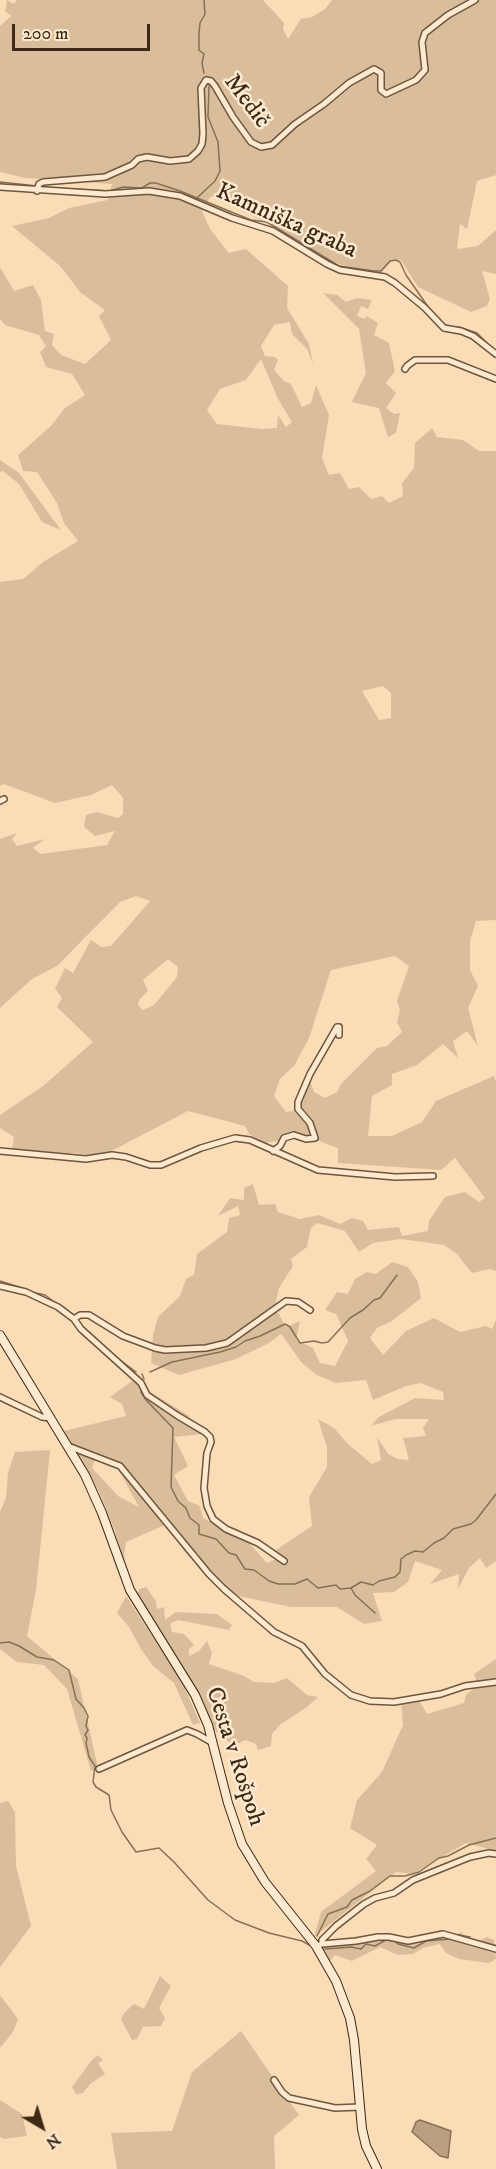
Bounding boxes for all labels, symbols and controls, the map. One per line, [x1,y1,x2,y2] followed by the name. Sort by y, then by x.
[15,12,153,50] scale bar
[23,23,69,45] text: 200 m
[216,69,276,135] street label: Medič
[211,178,361,266] street label: Kamniška graba
[198,1684,270,1830] street label: Cesta v Rošpoh
[12,2097,72,2157] north arrow
[42,2129,64,2153] text: N

